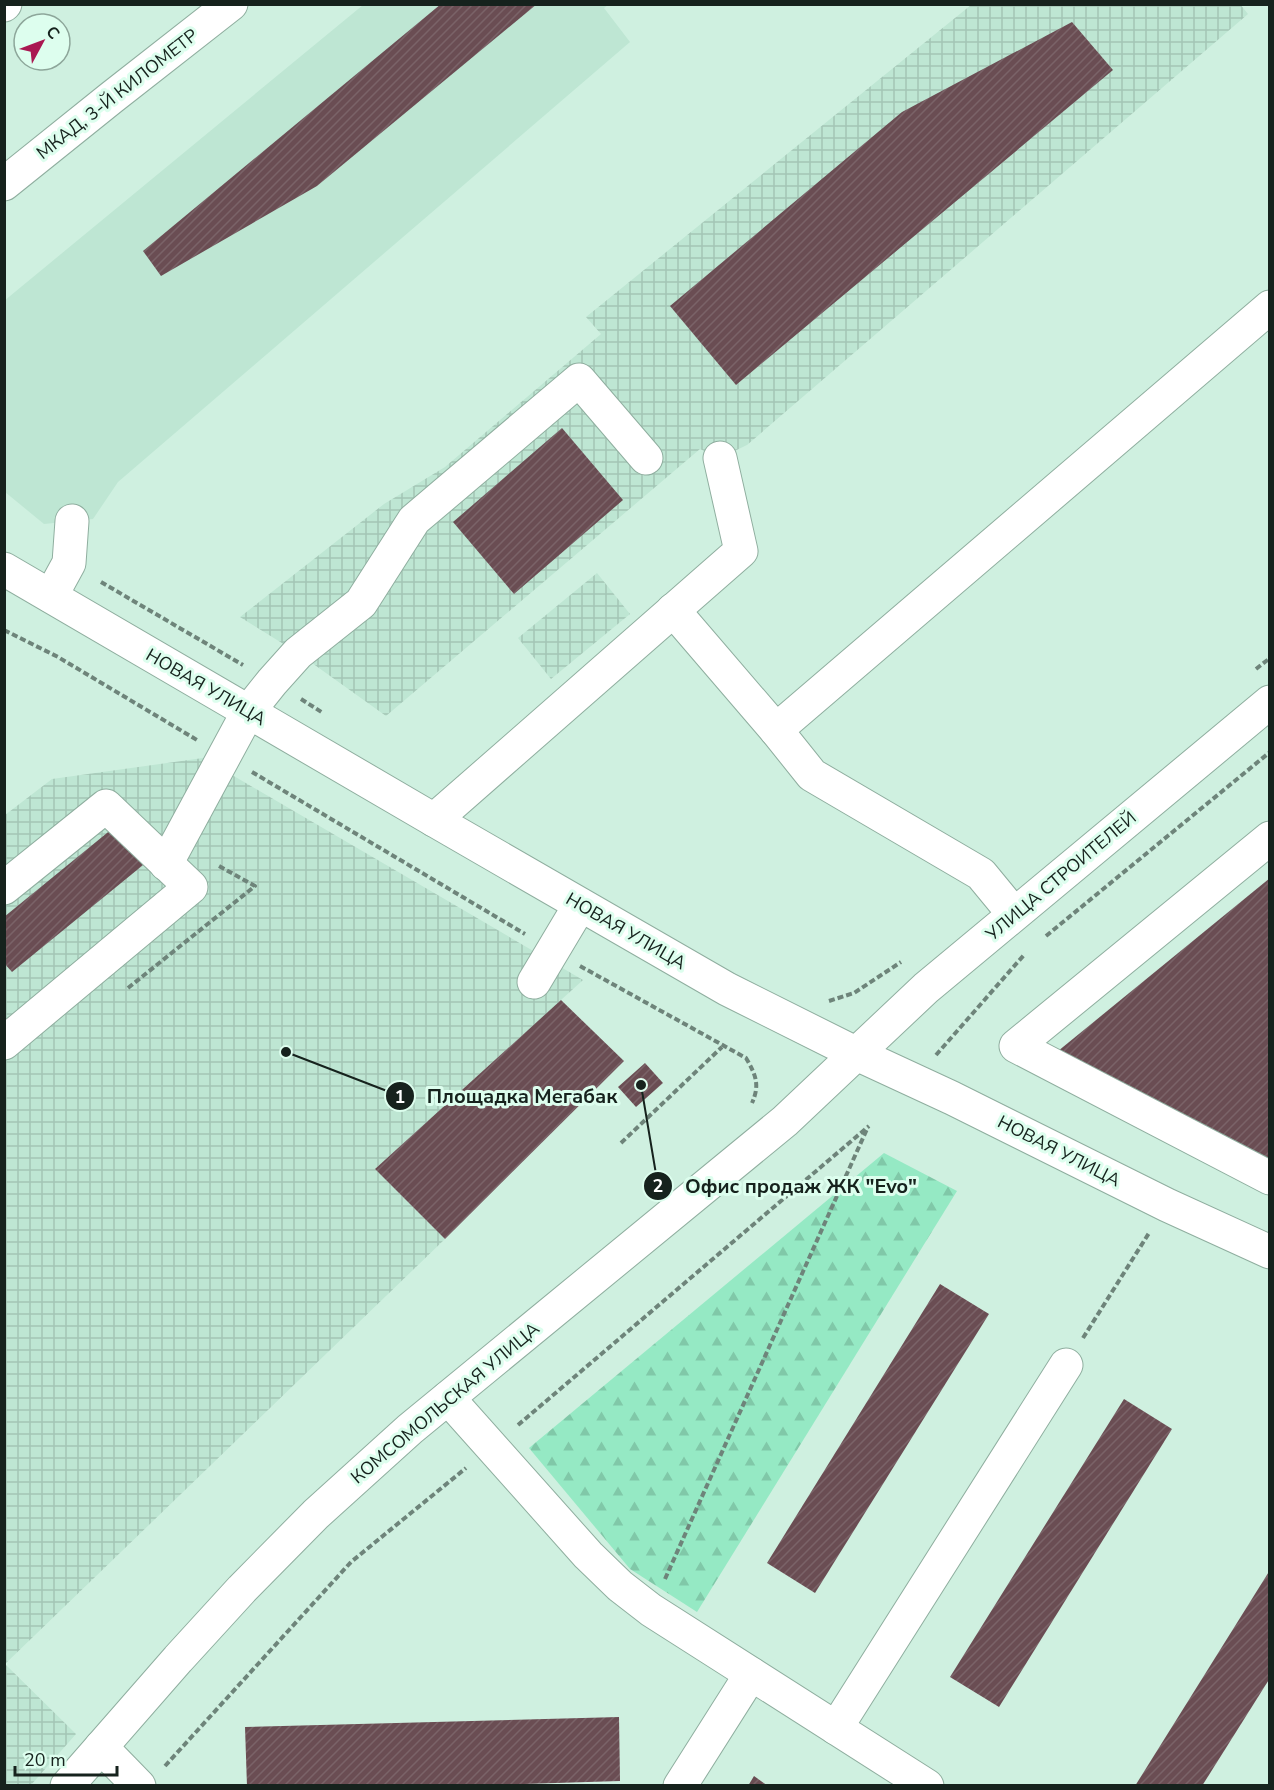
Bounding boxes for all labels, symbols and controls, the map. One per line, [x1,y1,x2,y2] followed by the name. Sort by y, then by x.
[12,12,72,72] north arrow
[41,21,65,44] text: С
[31,23,203,165] street label: МКАД, 3-Й КИЛОМЕТР
[142,643,270,731] street label: НОВАЯ УЛИЦА
[980,806,1141,947] street label: УЛИЦА СТРОИТЕЛЕЙ
[562,887,690,975] street label: НОВАЯ УЛИЦА
[385,1077,629,1115] callout: Площадка Мегабак
[427,1083,618,1110] text: Площадка Мегабак
[395,1085,405,1109] text: 1
[993,1110,1125,1192] street label: НОВАЯ УЛИЦА
[643,1167,929,1205] callout: Офис продаж ЖК "Evo"
[685,1173,917,1200] text: Офис продаж ЖК "Evo"
[653,1174,663,1198] text: 2
[346,1317,544,1489] street label: КОМСОМОЛЬСКАЯ УЛИЦА
[15,1739,117,1777] scale bar
[24,1748,66,1772] text: 20 m

